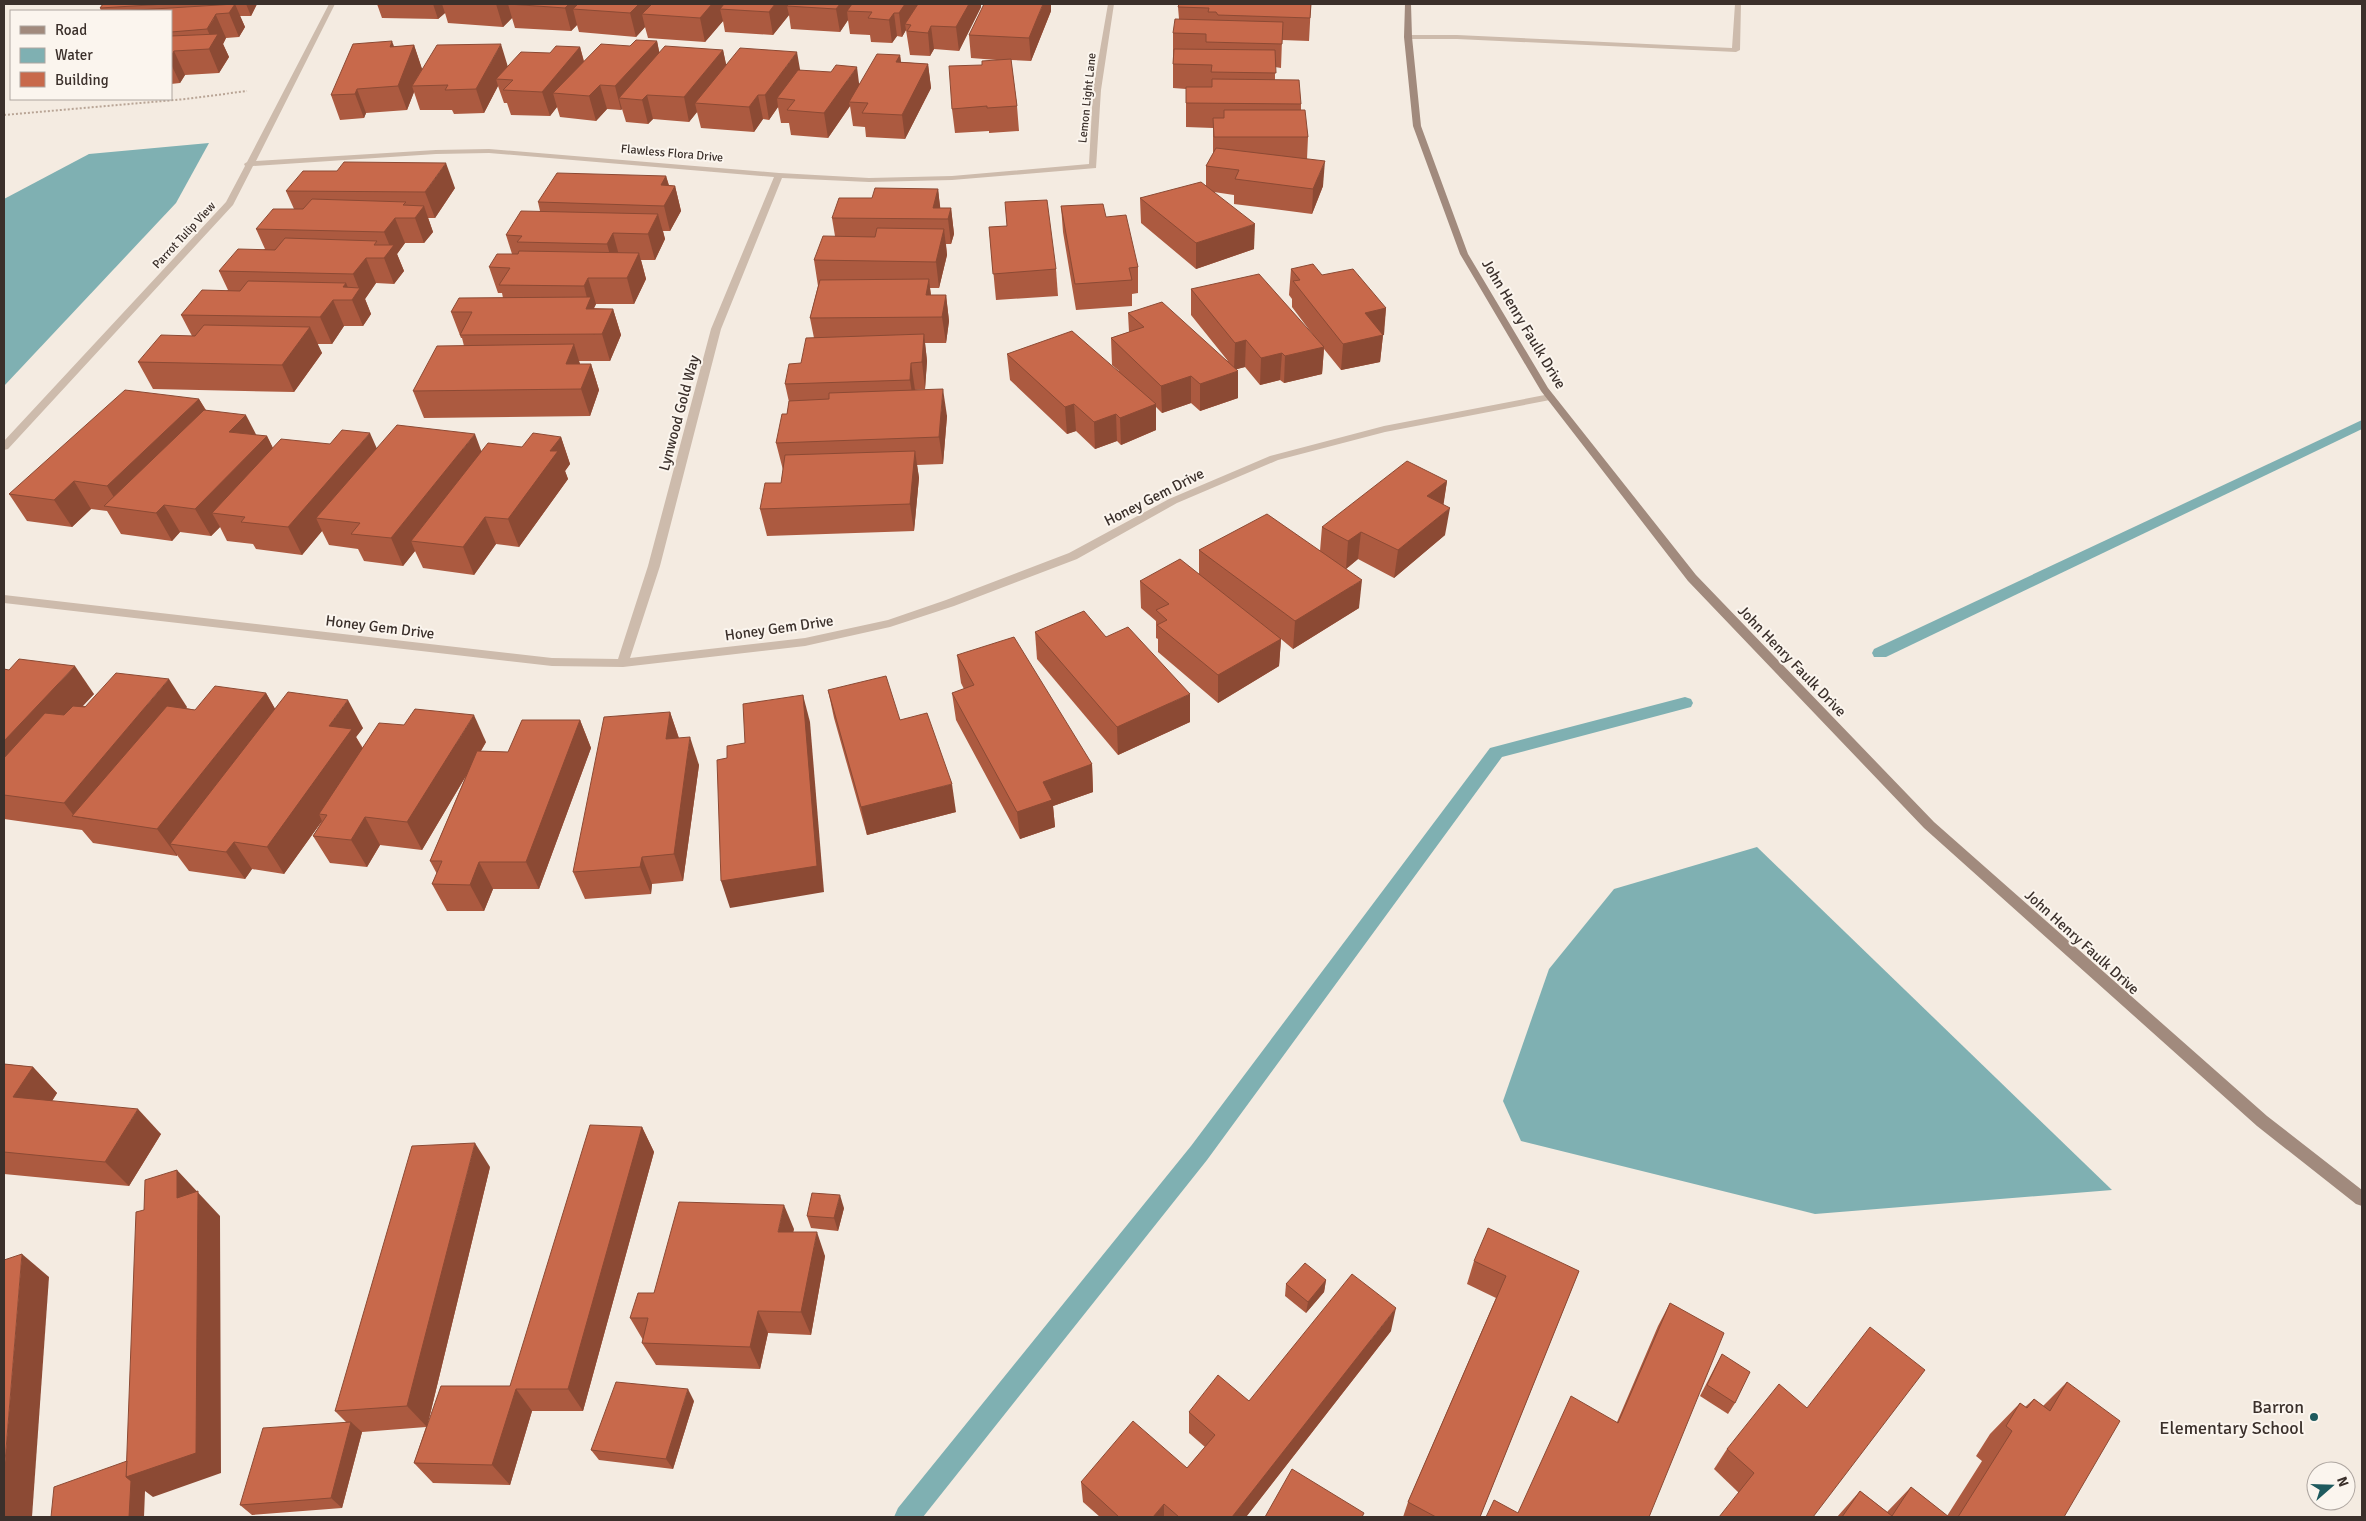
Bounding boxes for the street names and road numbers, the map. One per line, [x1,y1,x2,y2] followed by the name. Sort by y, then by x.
[1075,52,1100,144] street label: Lemon Light Lane
[620,142,724,165] street label: Flawless Flora Drive
[150,199,219,272] street label: Parrot Tulip View
[1478,256,1570,392] street label: John Henry Faulk Drive
[655,353,703,473] street label: Lynwood Gold Way
[1101,464,1207,530] street label: Honey Gem Drive
[1734,601,1850,721] street label: John Henry Faulk Drive
[324,611,436,643] street label: Honey Gem Drive
[723,611,835,645] street label: Honey Gem Drive
[2021,886,2143,998] street label: John Henry Faulk Drive

